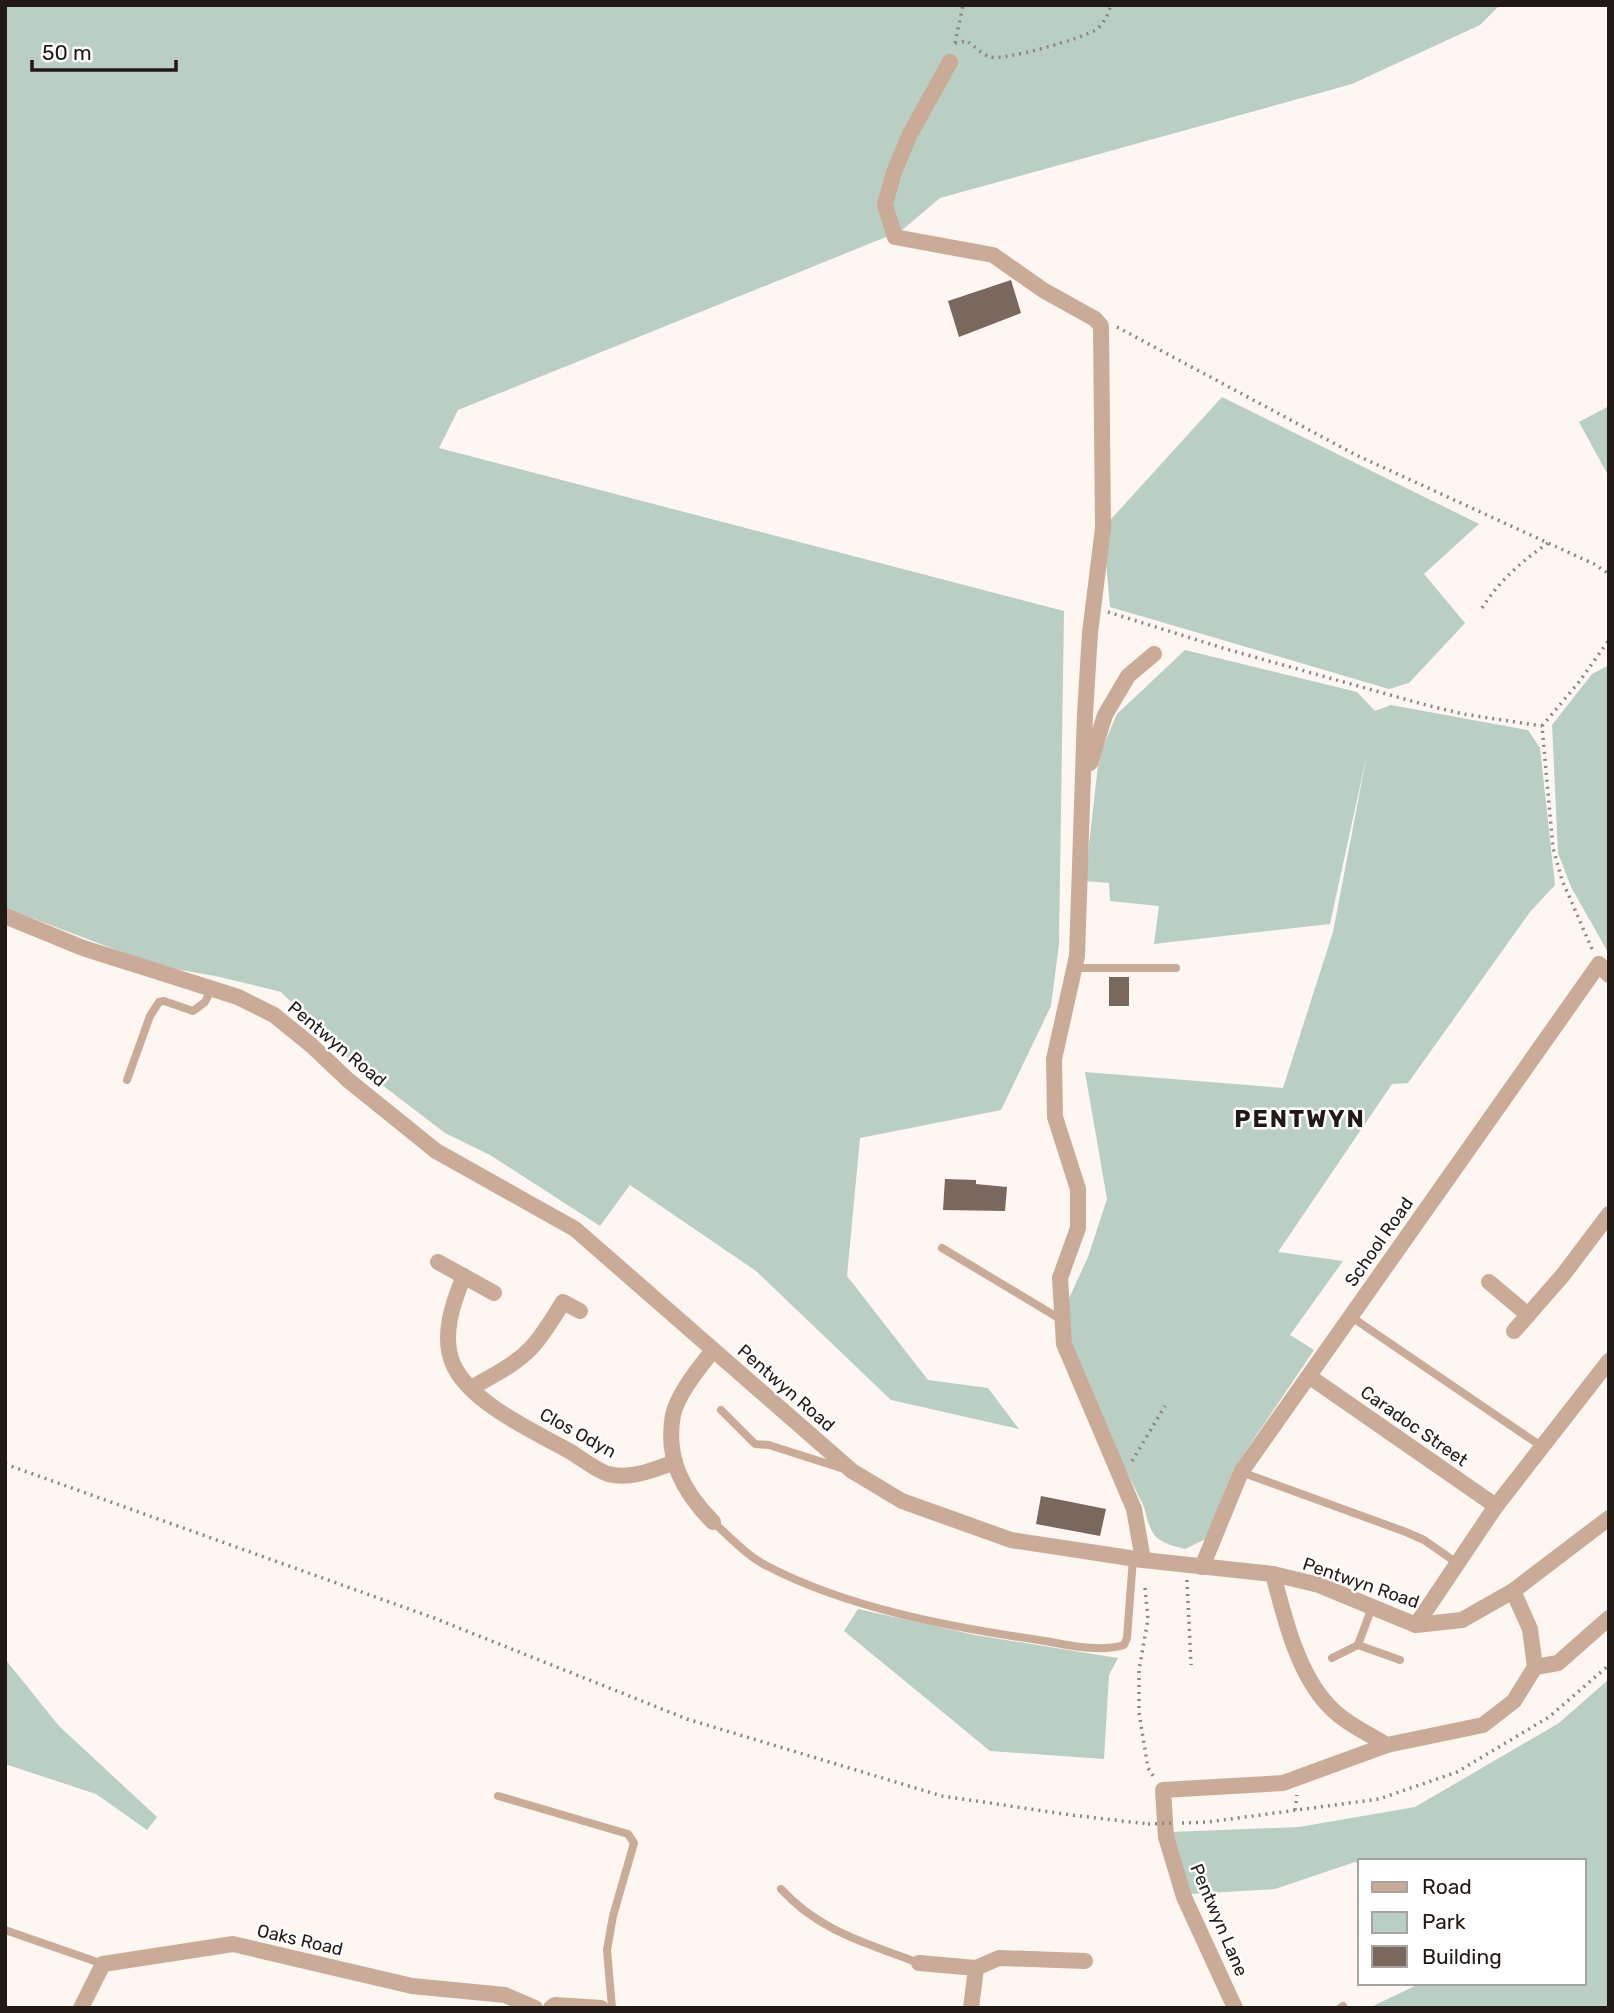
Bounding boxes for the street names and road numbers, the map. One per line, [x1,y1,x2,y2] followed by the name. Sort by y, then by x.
[283,996,391,1092] street label: Pentwyn Road
[1340,1193,1418,1291] street label: School Road
[733,1340,839,1436] street label: Pentwyn Road
[1356,1381,1472,1471] street label: Caradoc Street
[536,1403,620,1463] street label: Clos Odyn
[1300,1553,1422,1613] street label: Pentwyn Road
[1185,1860,1253,1980] street label: Pentwyn Lane
[255,1919,345,1961] street label: Oaks Road

